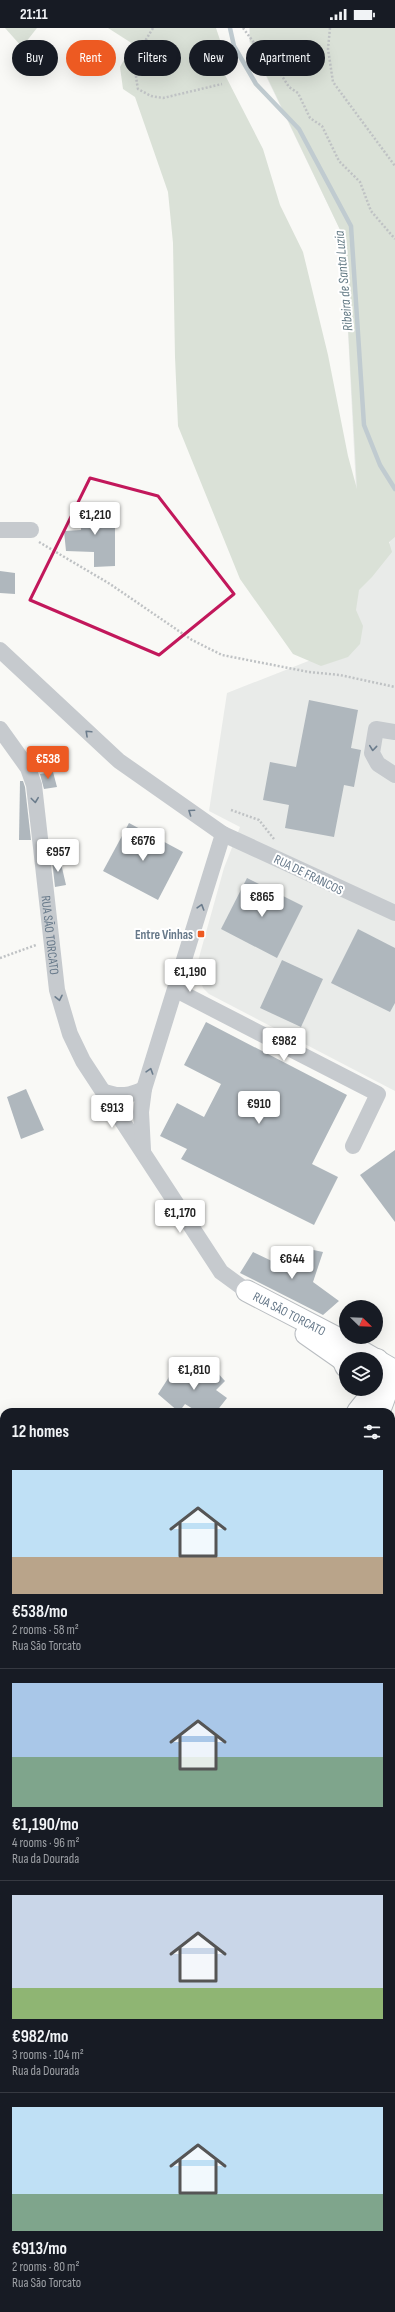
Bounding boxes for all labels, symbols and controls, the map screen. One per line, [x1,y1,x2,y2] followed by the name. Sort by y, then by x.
[20,5,48,24] text: 21:11
[12,40,58,76] chip: Buy
[66,40,116,76] chip: Rent
[124,40,181,76] chip: Filters
[189,40,238,76] chip: New
[246,40,325,76] chip: Apartment
[331,230,356,332] water label: Ribeira de Santa Luzia
[62,502,128,536] pin: €1,210
[79,507,111,523] text: €1,210
[85,730,93,737] one-way arrow
[369,744,378,751] one-way arrow
[24,746,72,780] pin: €538
[36,751,60,767] text: €538
[31,797,40,803] one-way arrow
[188,809,195,816] one-way arrow
[119,828,167,862] pin: €676
[131,833,155,849] text: €676
[34,839,82,873] pin: €957
[46,844,70,860] text: €957
[271,851,346,899] street label: RUA DE FRANCOS
[238,884,286,918] pin: €865
[250,889,274,905] text: €865
[37,895,62,976] street label: RUA SÃO TORCATO
[196,904,205,911] one-way arrow
[135,927,193,943] place label: Entre Vinhas
[196,929,206,939] marker: Entre Vinhas
[157,959,223,993] pin: €1,190
[174,964,206,980] text: €1,190
[55,995,63,1002] one-way arrow
[260,1028,308,1062] pin: €982
[272,1033,296,1049] text: €982
[145,1068,154,1075] one-way arrow
[235,1091,283,1125] pin: €910
[88,1095,136,1129] pin: €913
[247,1096,271,1112] text: €910
[100,1100,124,1116] text: €913
[147,1200,213,1234] pin: €1,170
[164,1205,196,1221] text: €1,170
[268,1246,316,1280] pin: €644
[279,1251,305,1267] text: €644
[250,1289,328,1340] street label: RUA SÃO TORCATO
[339,1300,383,1344] north arrow
[339,1300,383,1396] map controls
[339,1352,383,1396] button: layers
[161,1357,227,1391] pin: €1,810
[178,1362,210,1378] text: €1,810
[361,1421,383,1443] icon: filters
[12,1422,69,1442] text: 12 homes
[162,1496,234,1568] icon: home
[12,1602,68,1622] text: €538/mo
[12,1622,79,1638] text: 2 rooms · 58 m²
[12,1638,81,1654] text: Rua São Torcato
[162,1709,234,1781] icon: home
[12,1815,79,1835] text: €1,190/mo
[12,1835,79,1851] text: 4 rooms · 96 m²
[12,1851,79,1867] text: Rua da Dourada
[162,1921,234,1993] icon: home
[12,2027,69,2047] text: €982/mo
[12,2047,84,2063] text: 3 rooms · 104 m²
[12,2063,79,2079] text: Rua da Dourada
[162,2133,234,2205] icon: home
[12,2239,67,2259] text: €913/mo
[12,2259,79,2275] text: 2 rooms · 80 m²
[12,2275,81,2291] text: Rua São Torcato

